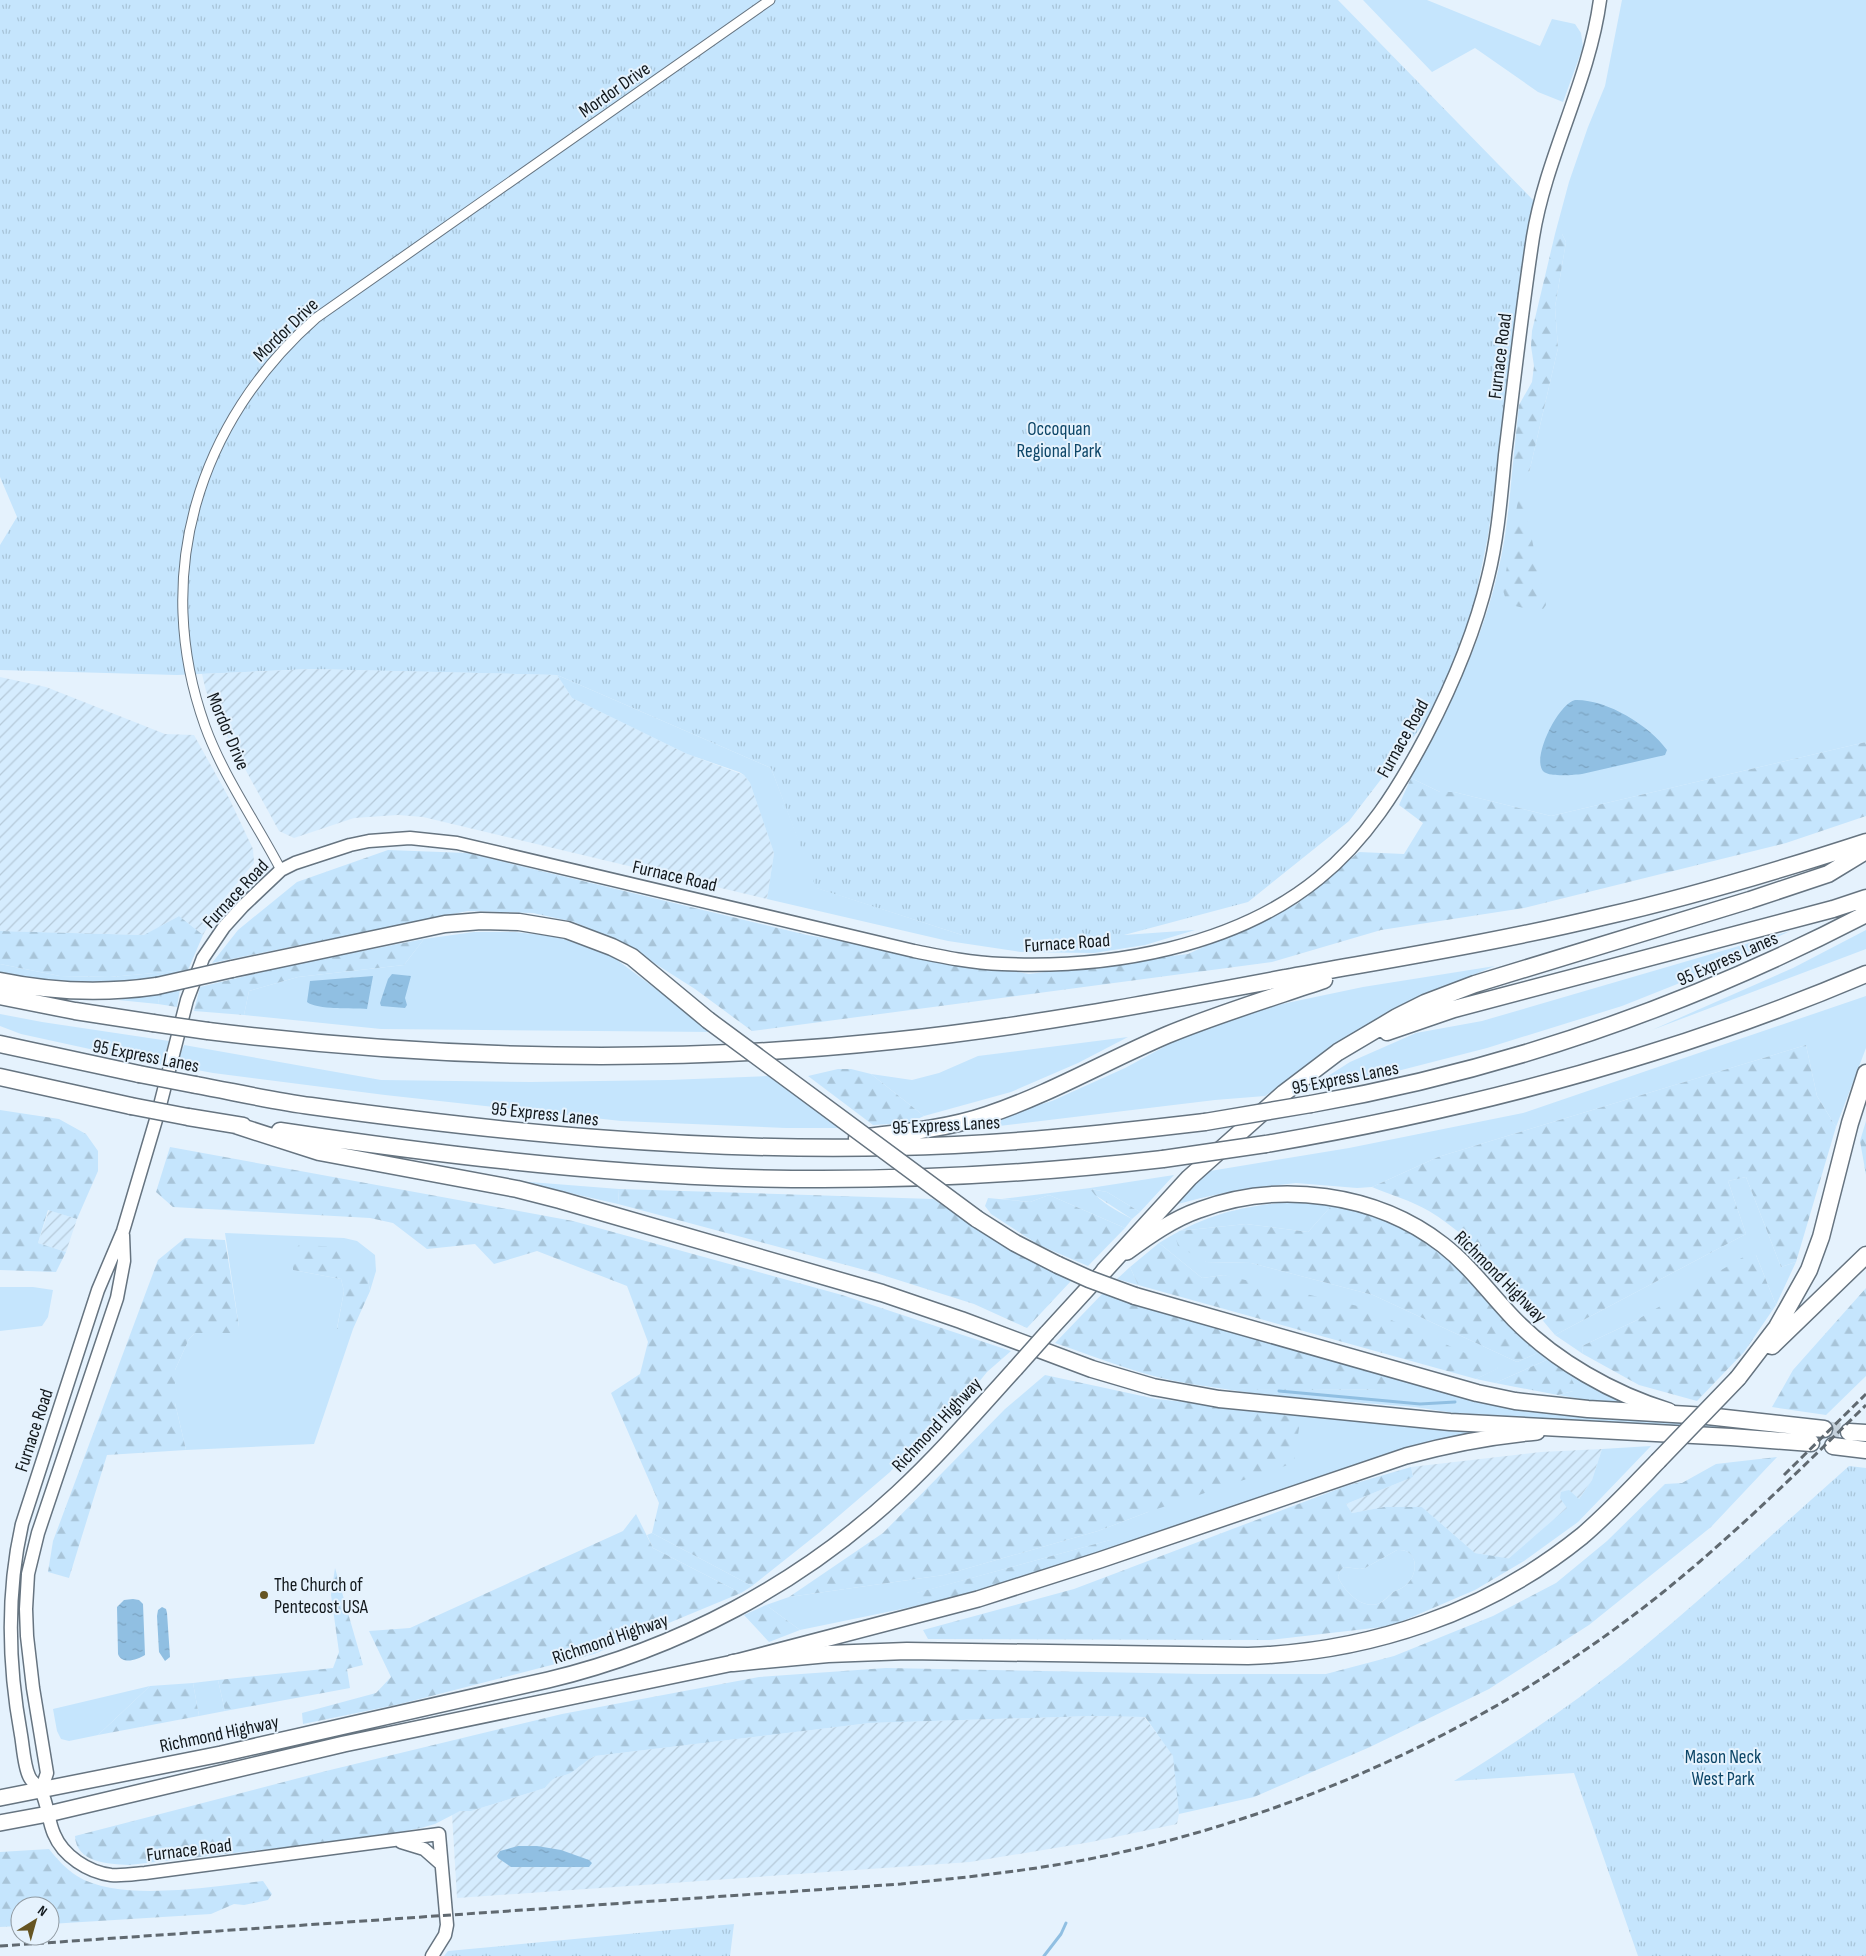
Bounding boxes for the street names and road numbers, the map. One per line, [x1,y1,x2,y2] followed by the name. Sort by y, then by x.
[575,57,655,123] street label: Mordor Drive
[249,293,323,367] street label: Mordor Drive
[1484,312,1517,400] street label: Furnace Road
[201,689,254,774] street label: Mordor Drive
[1372,696,1434,782] street label: Furnace Road
[198,855,274,933] street label: Furnace Road
[630,856,719,897] street label: Furnace Road
[1674,927,1782,992] street label: 95 Express Lanes
[1023,929,1111,958] street label: Furnace Road
[90,1035,201,1078] street label: 95 Express Lanes
[1290,1057,1401,1100] street label: 95 Express Lanes
[490,1097,600,1132] street label: 95 Express Lanes
[892,1111,1001,1140] street label: 95 Express Lanes
[1449,1226,1551,1328] street label: Richmond Highway
[887,1372,987,1477] street label: Richmond Highway
[10,1386,59,1475] street label: Furnace Road
[550,1609,672,1670] street label: Richmond Highway
[158,1710,282,1758] street label: Richmond Highway
[145,1834,233,1867] street label: Furnace Road

